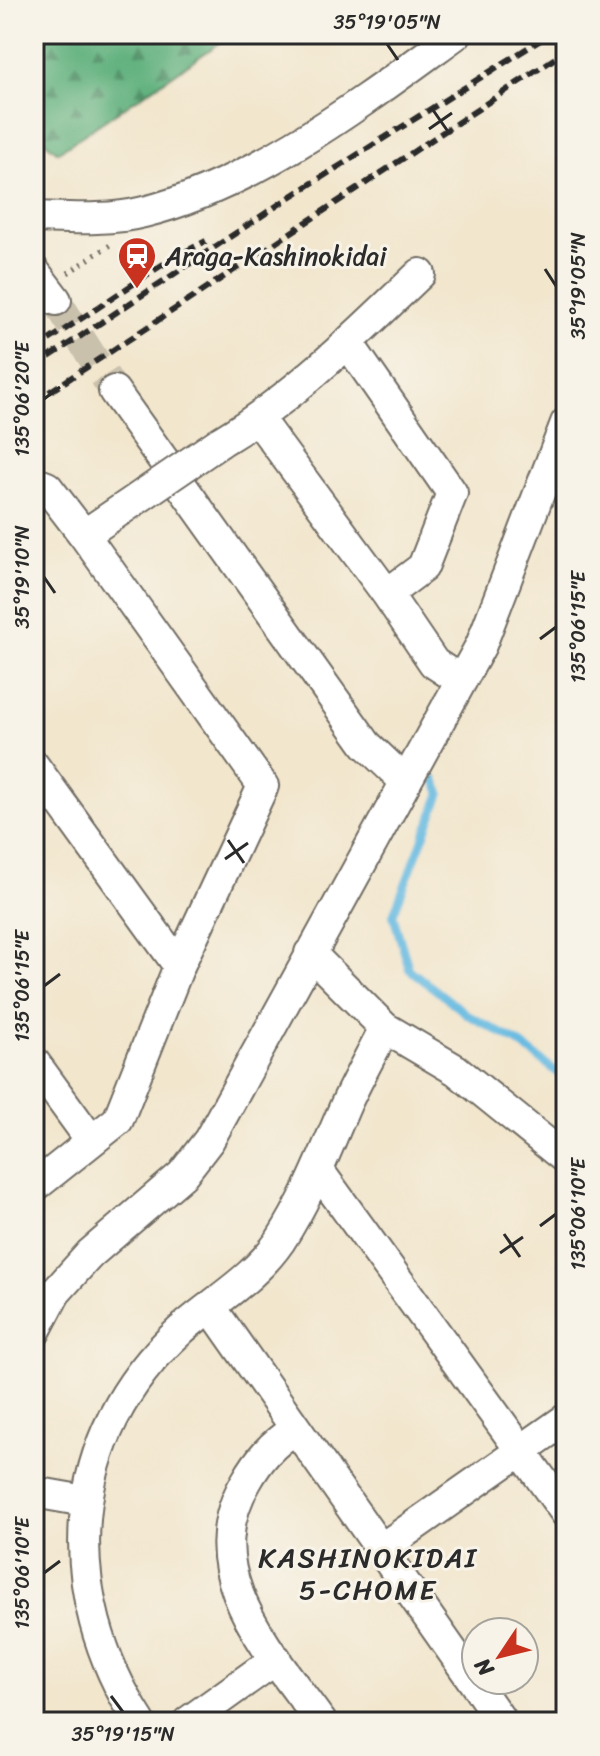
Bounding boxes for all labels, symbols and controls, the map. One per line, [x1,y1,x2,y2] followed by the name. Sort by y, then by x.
[333,5,441,40] text: 35°19'05"N
[561,232,596,340] text: 35°19'05"N
[164,233,387,279] place label: Araga-Kashinokidai
[116,235,158,290] station icon: Araga-Kashinokidai
[5,339,40,457] text: 135°06'20"E
[5,525,40,629] text: 35°19'10"N
[561,569,596,683] text: 135°06'15"E
[5,928,40,1042] text: 135°06'15"E
[561,1156,596,1270] text: 135°06'10"E
[5,1515,40,1629] text: 135°06'10"E
[258,1533,478,1614] district label: KASHINOKIDAI 5-CHOME
[460,1616,540,1696] north arrow
[463,1649,505,1685] text: N
[71,1717,175,1752] text: 35°19'15"N

